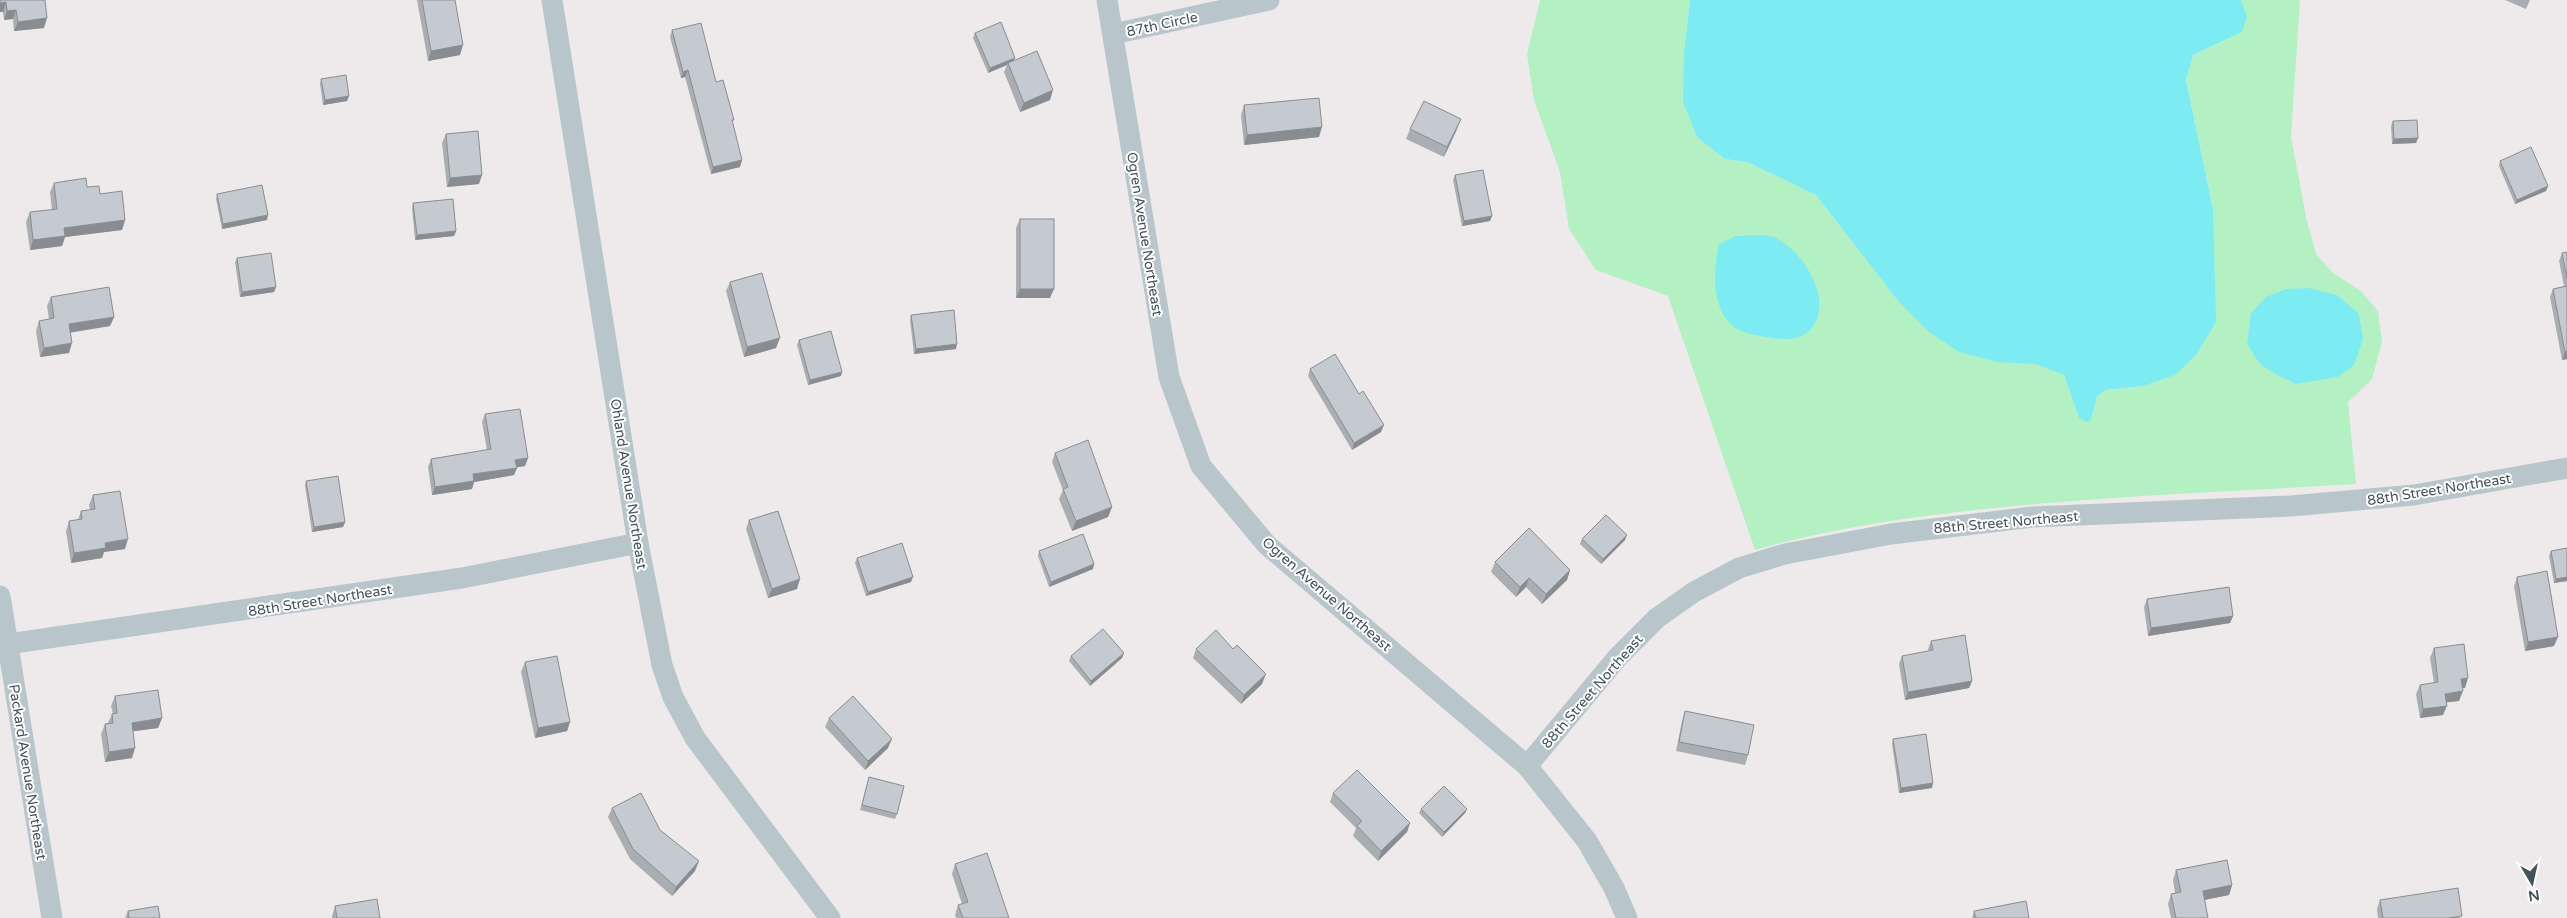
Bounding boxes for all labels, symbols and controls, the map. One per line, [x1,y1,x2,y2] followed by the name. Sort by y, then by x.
[1125,9,1199,40] street label: 87th Circle
[1123,151,1166,318] street label: Ogren Avenue Northeast
[607,398,650,571] street label: Ohland Avenue Northeast
[2366,470,2513,509] street label: 88th Street Northeast
[1933,508,2080,537] street label: 88th Street Northeast
[1259,534,1395,656] street label: Ogren Avenue Northeast
[247,581,394,620] street label: 88th Street Northeast
[1538,630,1647,752] street label: 88th Street Northeast
[5,683,50,862] street label: Packard Avenue Northeast
[2507,858,2557,908] north arrow
[2527,886,2541,905] text: N

